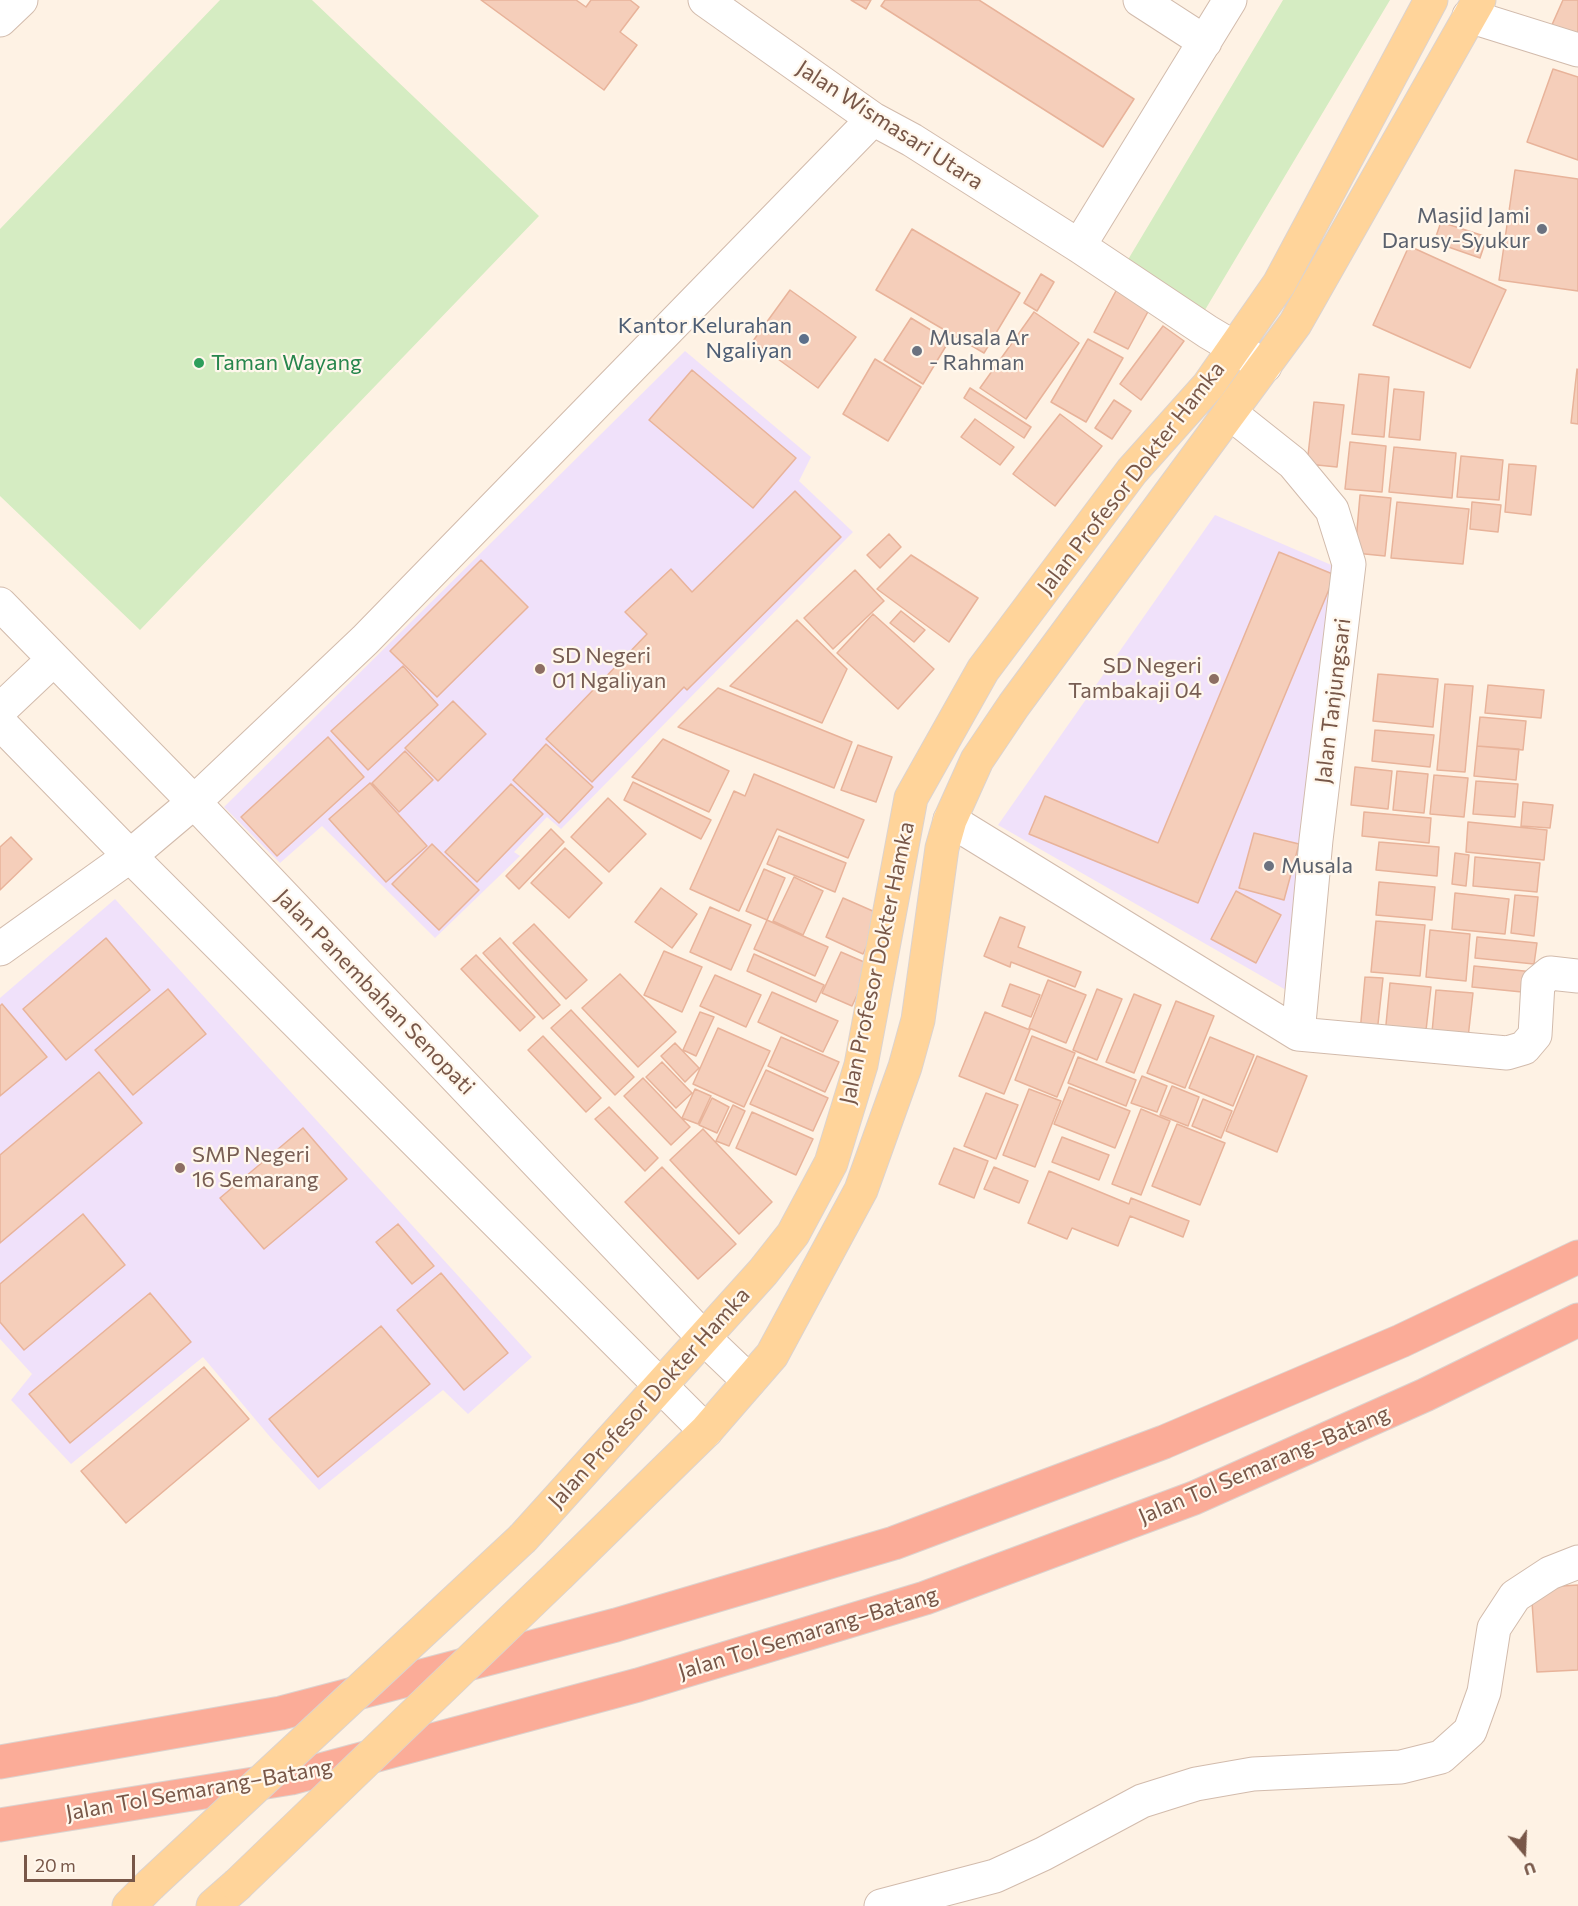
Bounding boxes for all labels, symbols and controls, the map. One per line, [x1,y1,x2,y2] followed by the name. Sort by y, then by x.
[792,55,988,195] street label: Jalan Wismasari Utara
[1382,203,1530,254] place label: Masjid Jami Darusy-Syukur
[1535,222,1549,236] marker: Masjid Jami Darusy-Syukur
[618,313,792,364] place label: Kantor Kelurahan Ngaliyan
[929,325,1029,376] place label: Musala Ar - Rahman
[797,332,811,346] marker: Kantor Kelurahan Ngaliyan
[910,344,924,358] marker: Musala Ar - Rahman
[211,350,362,376] place label: Taman Wayang
[192,356,206,370] marker: Taman Wayang
[1032,356,1230,600] street label: Jalan Profesor Dokter Hamka
[1310,617,1356,785] street label: Jalan Tanjungsari
[552,643,666,694] place label: SD Negeri 01 Ngaliyan
[1068,653,1202,704] place label: SD Negeri Tambakaji 04
[533,662,547,676] marker: SD Negeri 01 Ngaliyan
[1207,672,1221,686] marker: SD Negeri Tambakaji 04
[834,819,920,1107] street label: Jalan Profesor Dokter Hamka
[1281,853,1353,879] place label: Musala
[1262,859,1276,873] marker: Musala
[270,884,480,1100] street label: Jalan Panembahan Senopati
[192,1142,319,1194] place label: SMP Negeri 16 Semarang
[173,1161,187,1175] marker: SMP Negeri 16 Semarang
[543,1282,755,1514] street label: Jalan Profesor Dokter Hamka
[1134,1400,1394,1530] street label: Jalan Tol Semarang–Batang
[675,1581,941,1685] street label: Jalan Tol Semarang–Batang
[64,1754,334,1826] street label: Jalan Tol Semarang–Batang
[1494,1822,1554,1882] north arrow
[27,1843,138,1881] scale bar
[35,1854,76,1876] text: 20 m
[1521,1859,1539,1880] text: U

